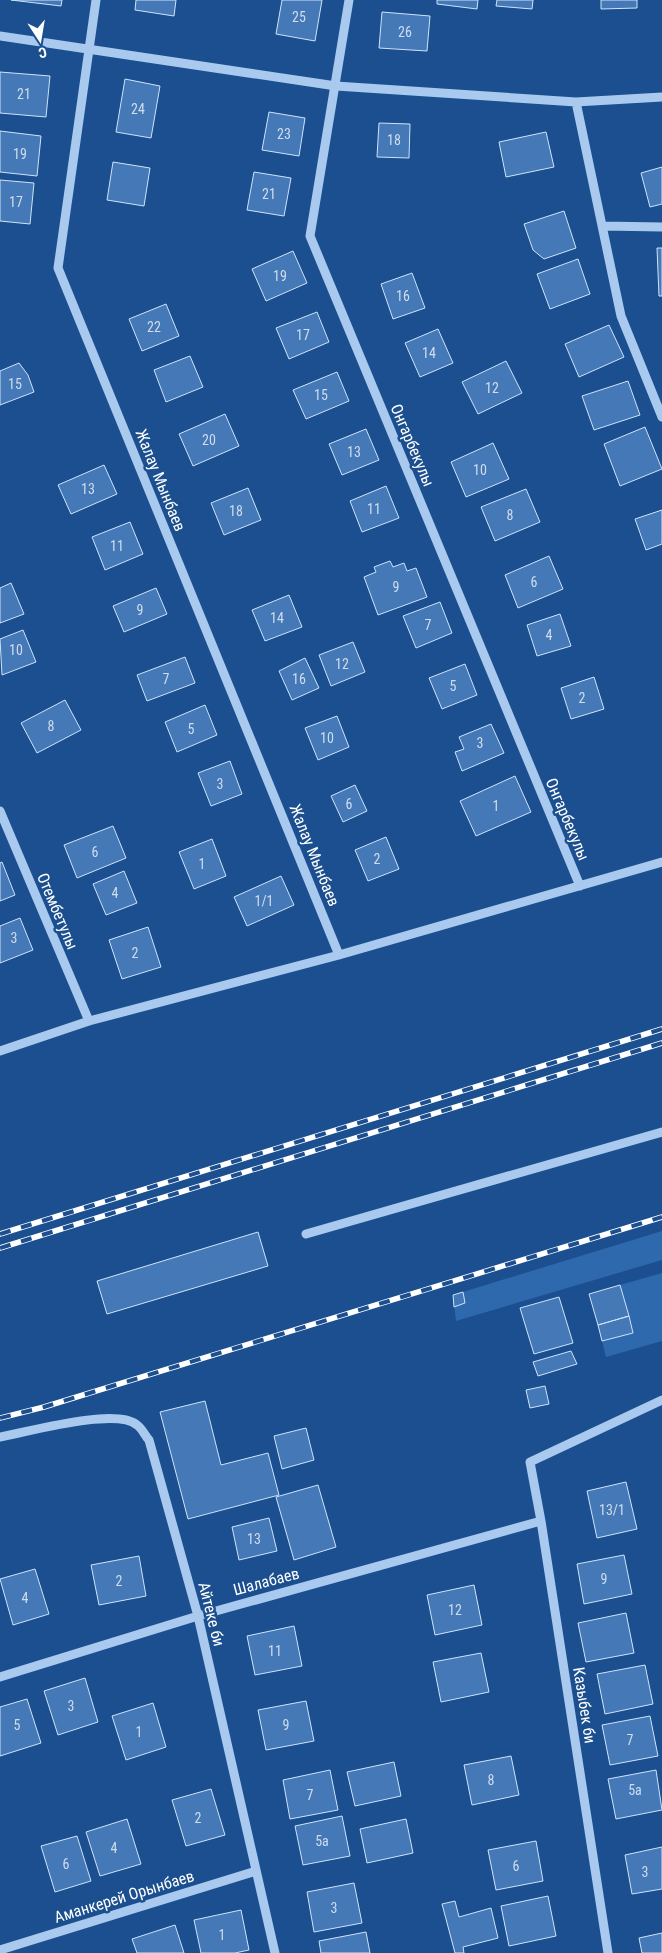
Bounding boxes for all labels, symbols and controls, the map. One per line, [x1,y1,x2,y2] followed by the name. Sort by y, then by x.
[292,9,306,25] house number: 25
[15,15,65,65] north arrow
[398,24,412,40] house number: 26
[37,44,48,61] text: С
[17,86,31,102] house number: 21
[131,101,145,117] house number: 24
[277,126,291,142] house number: 23
[387,132,401,148] house number: 18
[13,146,27,162] house number: 19
[262,186,276,202] house number: 21
[9,194,23,210] house number: 17
[273,268,287,284] house number: 19
[396,288,410,304] house number: 16
[147,319,161,335] house number: 22
[296,327,310,343] house number: 17
[422,345,436,361] house number: 14
[8,376,22,392] house number: 15
[485,380,499,396] house number: 12
[314,387,328,403] house number: 15
[387,401,438,489] street label: Онгарбекулы
[131,426,190,534] street label: Жалау Мынбаев
[202,432,216,448] house number: 20
[347,444,361,460] house number: 13
[473,462,487,478] house number: 10
[81,481,95,497] house number: 13
[367,501,381,517] house number: 11
[229,503,243,519] house number: 18
[507,507,514,523] house number: 8
[110,538,124,554] house number: 11
[531,574,538,590] house number: 6
[393,579,399,595] house number: 9
[137,602,143,618] house number: 9
[270,610,284,626] house number: 14
[425,617,432,633] house number: 7
[546,627,553,643] house number: 4
[9,642,23,658] house number: 10
[335,656,349,672] house number: 12
[163,671,170,687] house number: 7
[292,671,306,687] house number: 16
[450,678,457,694] house number: 5
[579,690,586,706] house number: 2
[48,718,55,734] house number: 8
[188,721,195,737] house number: 5
[320,730,334,746] house number: 10
[477,735,483,751] house number: 3
[542,775,593,863] street label: Онгарбекулы
[217,776,223,792] house number: 3
[346,796,353,812] house number: 6
[493,798,499,814] house number: 1
[285,801,344,909] street label: Жалау Мынбаев
[92,844,99,860] house number: 6
[374,851,381,867] house number: 2
[199,856,205,872] house number: 1
[33,870,82,952] street label: Отембетулы
[112,885,119,901] house number: 4
[254,893,274,909] house number: 1/1
[11,930,17,946] house number: 3
[132,945,139,961] house number: 2
[599,1502,625,1518] house number: 13/1
[247,1531,261,1547] house number: 13
[231,1564,301,1599] street label: Шалабаев
[601,1571,607,1587] house number: 9
[116,1573,123,1589] house number: 2
[194,1580,229,1648] street label: Айтеке би
[22,1590,29,1606] house number: 4
[448,1602,462,1618] house number: 12
[268,1643,282,1659] house number: 11
[569,1666,600,1745] street label: Казыбек би
[68,1698,74,1714] house number: 3
[14,1717,21,1733] house number: 5
[283,1717,289,1733] house number: 9
[136,1724,142,1740] house number: 1
[627,1732,634,1748] house number: 7
[488,1772,495,1788] house number: 8
[628,1782,642,1798] house number: 5а
[307,1787,314,1803] house number: 7
[195,1810,202,1826] house number: 2
[315,1833,329,1849] house number: 5а
[111,1840,118,1856] house number: 4
[63,1856,70,1872] house number: 6
[513,1858,520,1874] house number: 6
[642,1864,648,1880] house number: 3
[52,1866,196,1927] street label: Аманкерей Орынбаев
[331,1900,337,1916] house number: 3
[219,1927,225,1943] house number: 1

